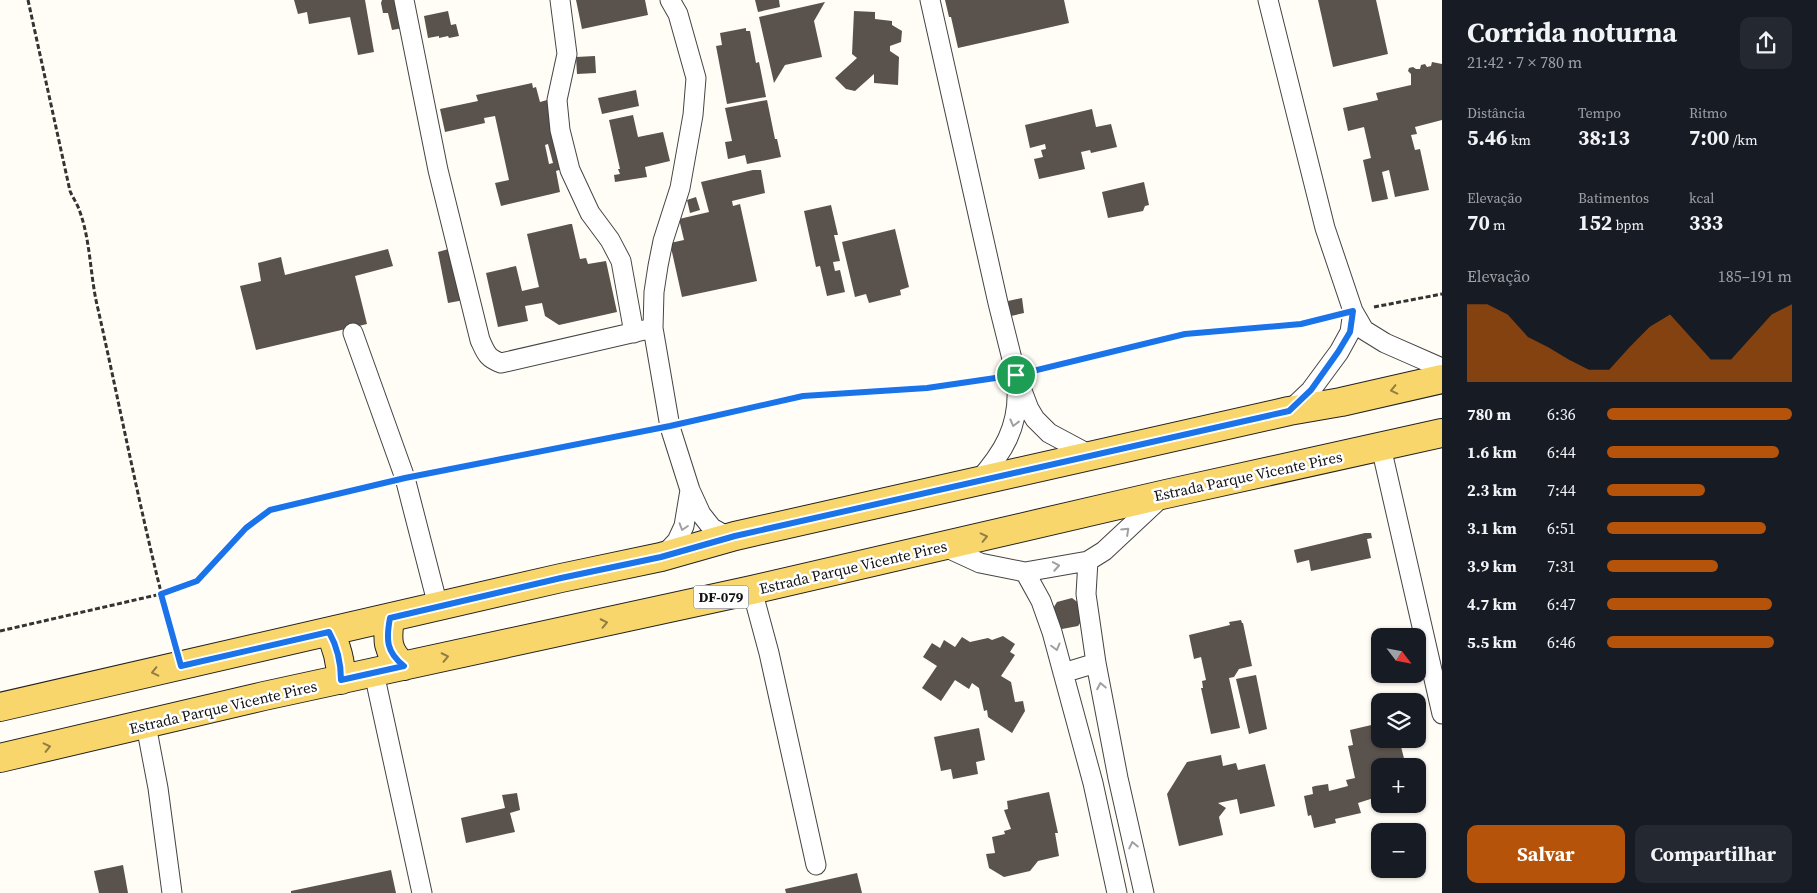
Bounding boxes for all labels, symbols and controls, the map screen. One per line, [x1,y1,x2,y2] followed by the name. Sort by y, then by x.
[1467,13,1677,51] text: Corrida noturna
[1740,17,1792,69] button: share
[1467,51,1582,73] text: 21:42 · 7 × 780 m
[1467,103,1525,123] text: Distância
[1578,103,1621,123] text: Tempo
[1689,103,1727,123] text: Ritmo
[1467,123,1507,152] text: 5.46
[1578,123,1630,152] text: 38:13
[1689,123,1729,152] text: 7:00
[1507,130,1531,150] text: km
[1729,130,1758,150] text: /km
[1467,188,1522,208] text: Elevação
[1578,188,1649,208] text: Batimentos
[1689,188,1715,208] text: kcal
[1467,208,1490,237] text: 70
[1578,208,1612,237] text: 152
[1689,208,1723,237] text: 333
[1490,215,1506,235] text: m
[1612,215,1644,235] text: bpm
[1467,265,1530,287] text: Elevação
[1718,265,1792,287] text: 185–191 m
[995,354,1037,396] pin
[1002,361,1030,389] icon: arrive
[1390,384,1399,395] one-way arrow
[1467,403,1511,425] text: 780 m
[1547,403,1576,425] text: 6:36
[1009,418,1019,426] one-way arrow
[1467,441,1517,463] text: 1.6 km
[1547,441,1576,463] text: 6:44
[1152,446,1344,506] street label: Estrada Parque Vicente Pires
[1467,479,1517,501] text: 2.3 km
[1547,479,1576,501] text: 7:44
[1467,517,1517,539] text: 3.1 km
[1547,517,1576,539] text: 6:51
[678,522,688,531] one-way arrow
[1120,528,1129,537] one-way arrow
[980,532,989,543] one-way arrow
[757,535,949,599] street label: Estrada Parque Vicente Pires
[1467,555,1517,577] text: 3.9 km
[1547,555,1576,577] text: 7:31
[1052,562,1061,572] one-way arrow
[694,586,748,608] road number: DF-079
[1467,593,1517,615] text: 4.7 km
[1547,593,1576,615] text: 6:47
[599,618,608,629] one-way arrow
[1371,628,1426,682] north arrow
[1371,628,1426,878] map controls
[1467,631,1517,653] text: 5.5 km
[1547,631,1576,653] text: 6:46
[1051,643,1061,651] one-way arrow
[440,653,449,663] one-way arrow
[150,666,159,677] one-way arrow
[127,675,319,739] street label: Estrada Parque Vicente Pires
[1096,682,1107,691] one-way arrow
[1371,693,1426,748] button: layers
[43,742,52,753] one-way arrow
[1371,758,1426,813] button: +
[1371,823,1426,878] button: −
[1467,825,1625,883] button: Salvar
[1635,825,1792,883] button: Compartilhar
[1128,841,1139,850] one-way arrow

